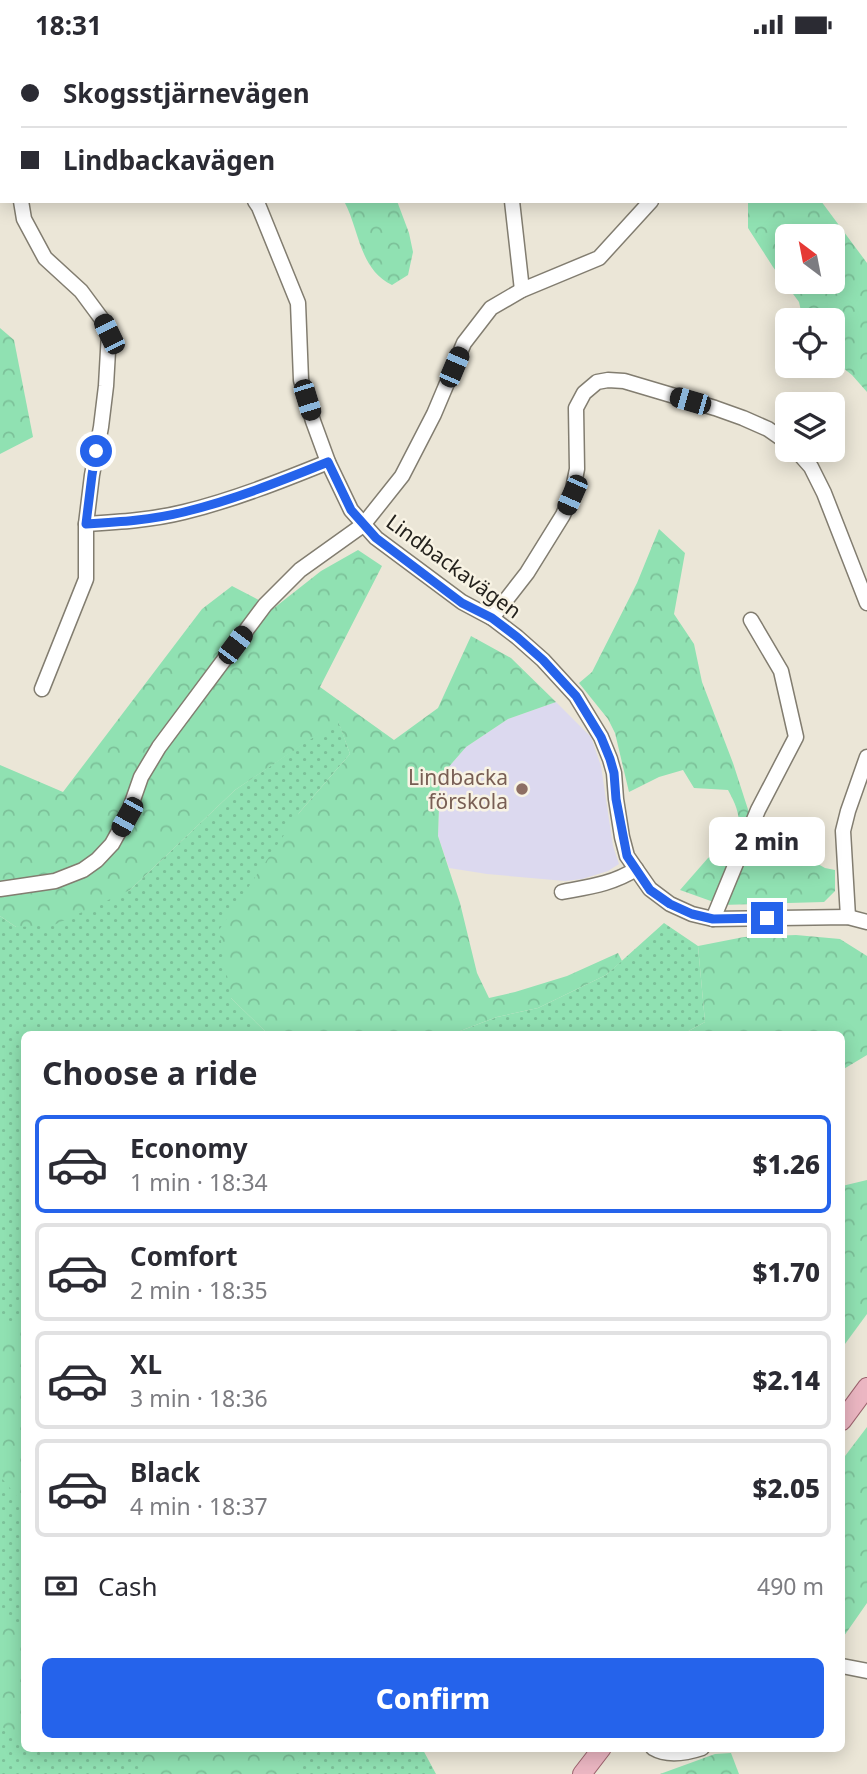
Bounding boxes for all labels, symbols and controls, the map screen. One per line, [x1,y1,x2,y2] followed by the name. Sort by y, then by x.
[35,7,102,43] text: 18:31
[63,75,310,111] text: Skogsstjärnevägen
[63,142,275,178] text: Lindbackavägen
[775,224,845,294] north arrow
[775,224,845,462] map controls
[775,308,845,378] button: locate
[91,311,128,357] car
[437,344,472,390] car
[291,377,324,423] car
[667,385,714,417] car
[775,392,845,462] button: layers
[80,435,112,467] route start
[554,472,591,518] car
[381,508,527,624] street label: Lindbackavägen
[214,622,257,668] car
[408,763,508,815] place label: Lindbacka förskola
[514,781,530,797] marker: Lindbacka förskola
[108,794,147,840] car
[709,817,825,865] callout: 2 min
[735,825,799,857] text: 2 min
[751,902,783,934] route end
[42,1051,258,1094] text: Choose a ride
[130,1130,248,1166] text: Economy
[46,1133,109,1196] icon: car
[753,1146,820,1182] text: $1.26
[130,1166,268,1198] text: 1 min · 18:34
[130,1238,238,1274] text: Comfort
[46,1241,109,1304] icon: car
[753,1254,820,1290] text: $1.70
[130,1274,268,1306] text: 2 min · 18:35
[130,1346,162,1382] text: XL
[46,1349,109,1412] icon: car
[753,1362,820,1398] text: $2.14
[130,1382,268,1414] text: 3 min · 18:36
[130,1454,200,1490] text: Black
[46,1457,109,1520] icon: car
[753,1470,820,1506] text: $2.05
[130,1490,268,1522] text: 4 min · 18:37
[42,1567,80,1605] icon: cash
[98,1568,158,1604] text: Cash
[757,1570,824,1602] text: 490 m
[42,1658,824,1738] button: Confirm

